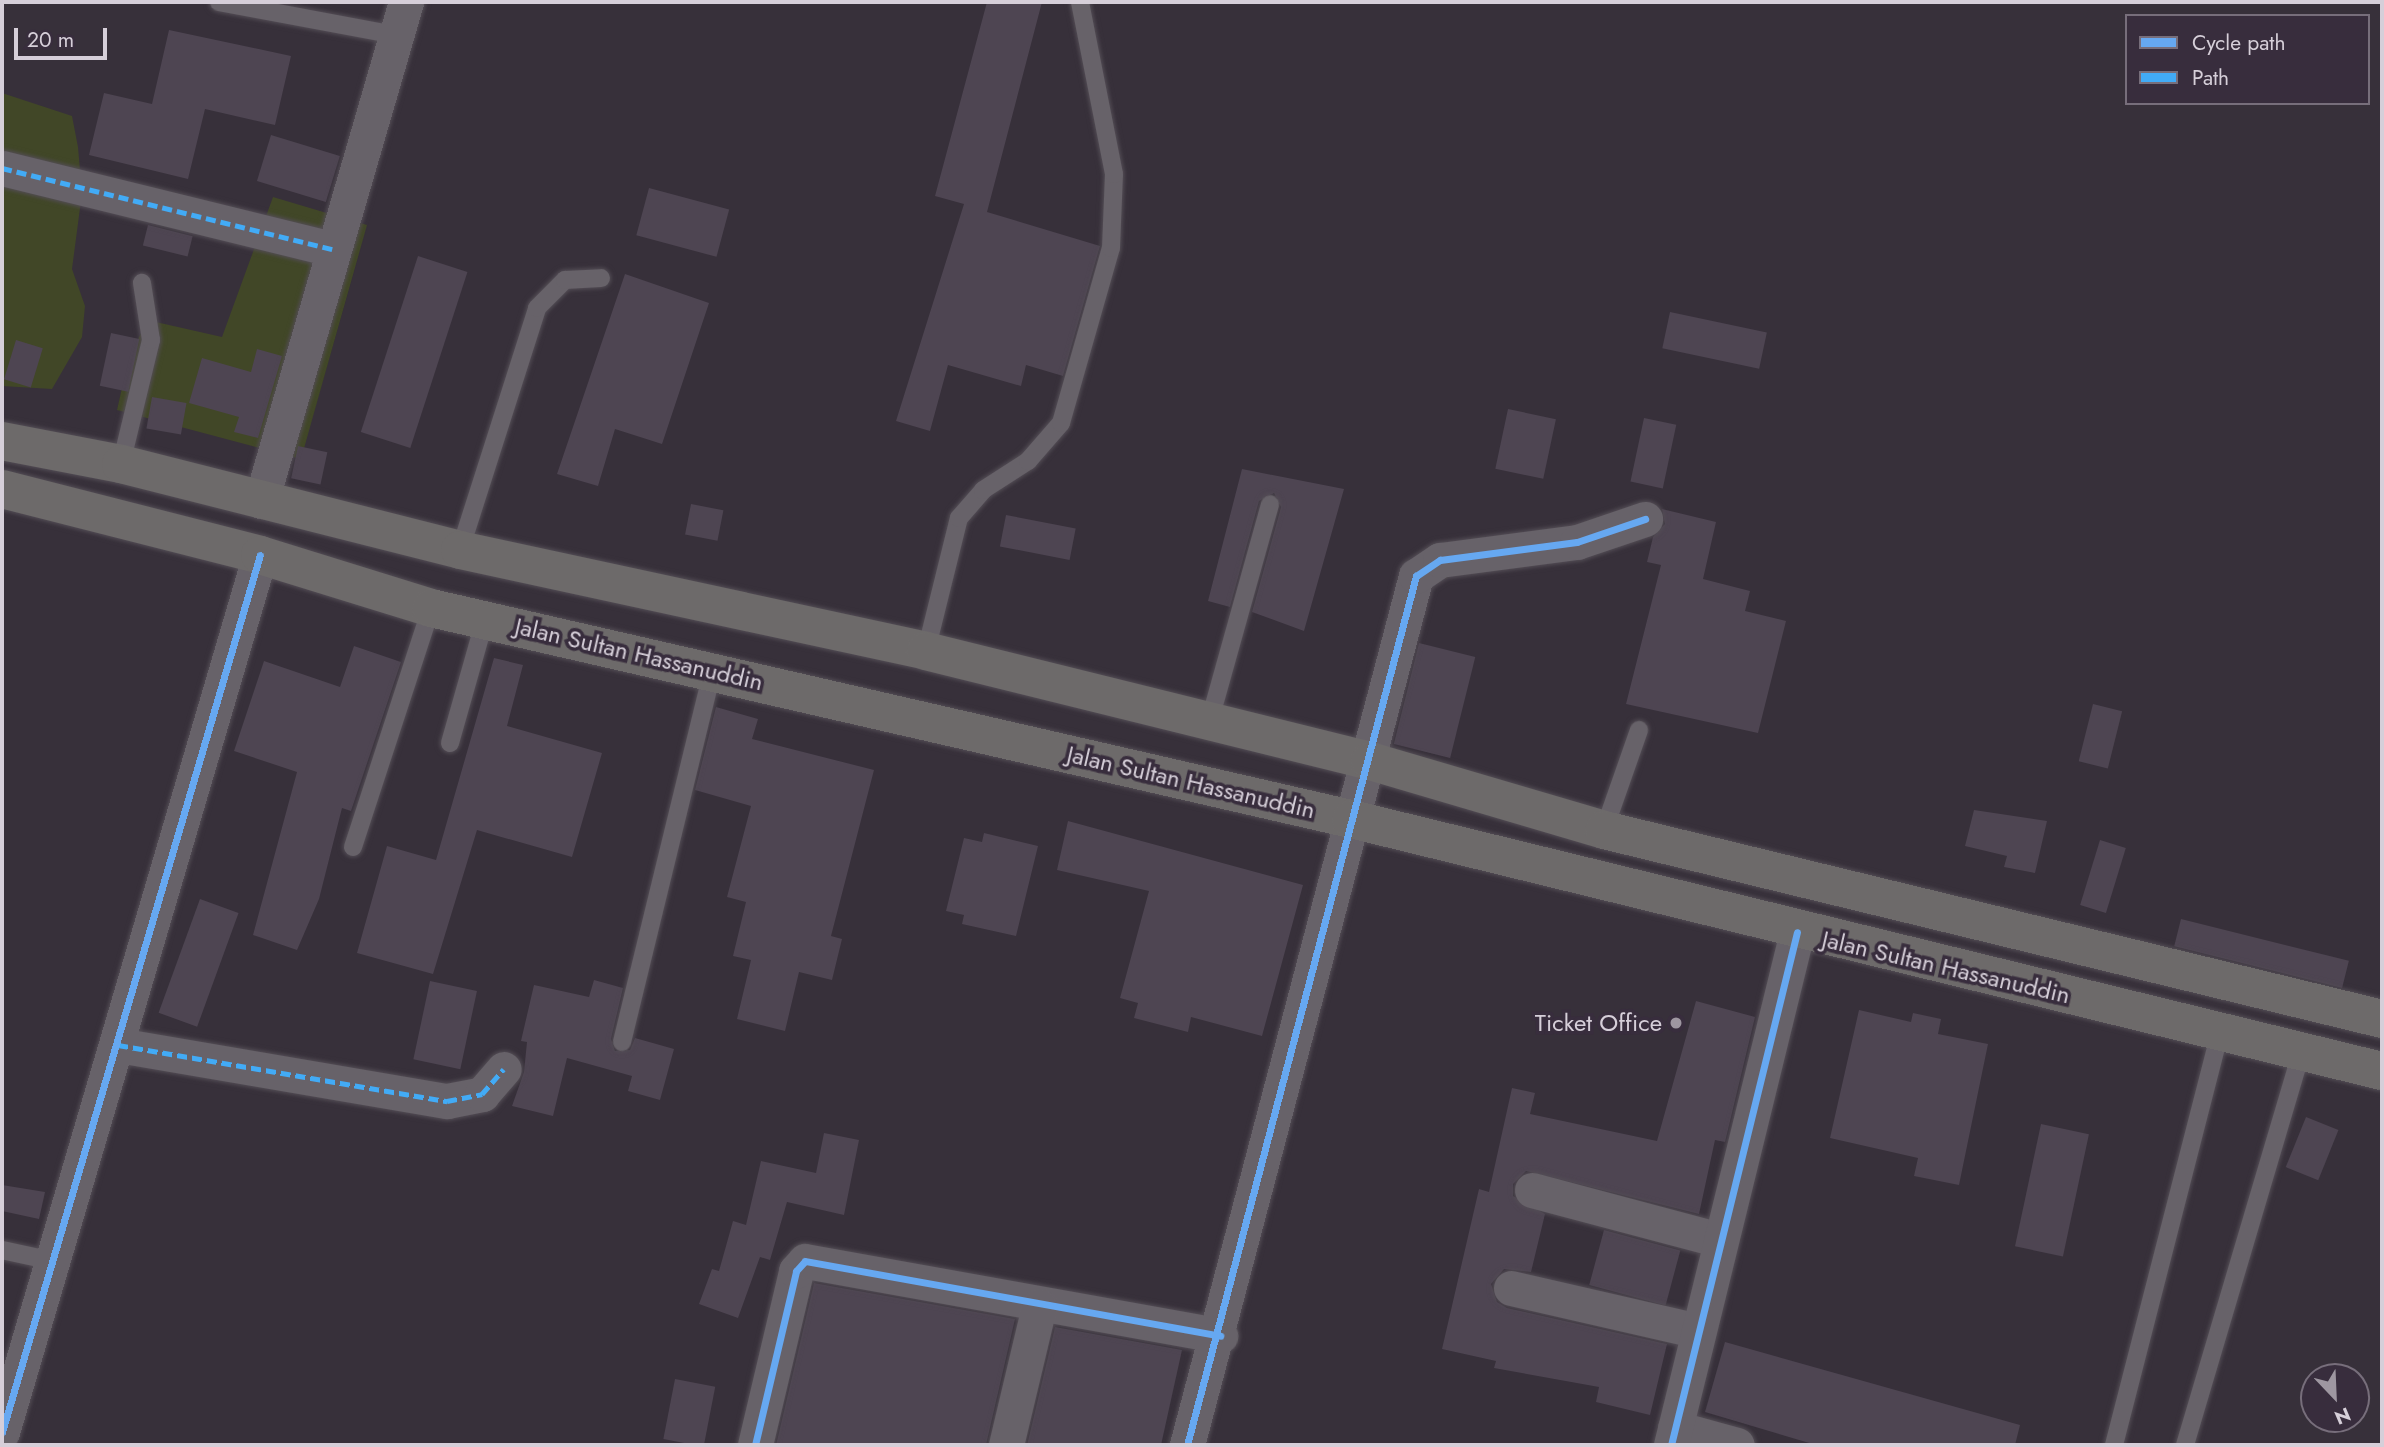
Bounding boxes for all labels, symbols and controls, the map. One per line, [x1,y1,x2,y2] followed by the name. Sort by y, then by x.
[18,14,110,58] scale bar
[2125,14,2370,105] legend
[27,25,74,55] text: 20 m
[2192,28,2285,58] text: Cycle path
[2192,63,2229,93] text: Path
[512,611,766,697] street label: Jalan Sultan Hassanuddin
[1064,739,1318,825] street label: Jalan Sultan Hassanuddin
[1819,924,2073,1010] street label: Jalan Sultan Hassanuddin
[1535,1009,1662,1037] place label: Ticket Office
[1668,1015,1684,1031] marker: Ticket Office
[2300,1363,2370,1433] north arrow
[2330,1401,2355,1431] text: N

